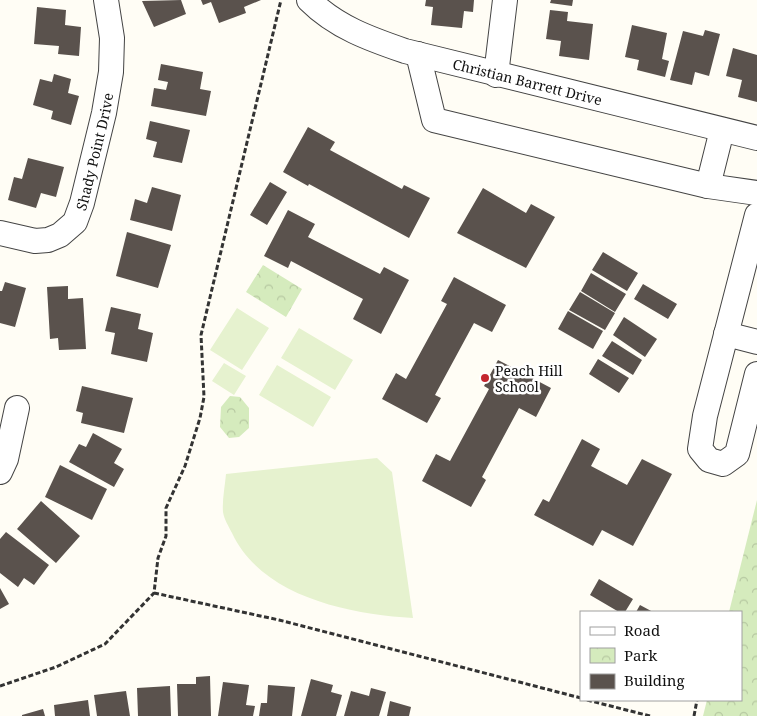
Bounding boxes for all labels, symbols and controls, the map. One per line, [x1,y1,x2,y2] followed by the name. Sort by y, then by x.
[451,54,604,109] street label: Christian Barrett Drive
[71,91,117,213] street label: Shady Point Drive
[495,361,563,396] place label: Peach Hill School
[479,372,491,384] marker: Peach Hill School
[580,611,742,701] legend
[624,620,660,640] text: Road
[624,645,658,665] text: Park
[624,670,685,690] text: Building

